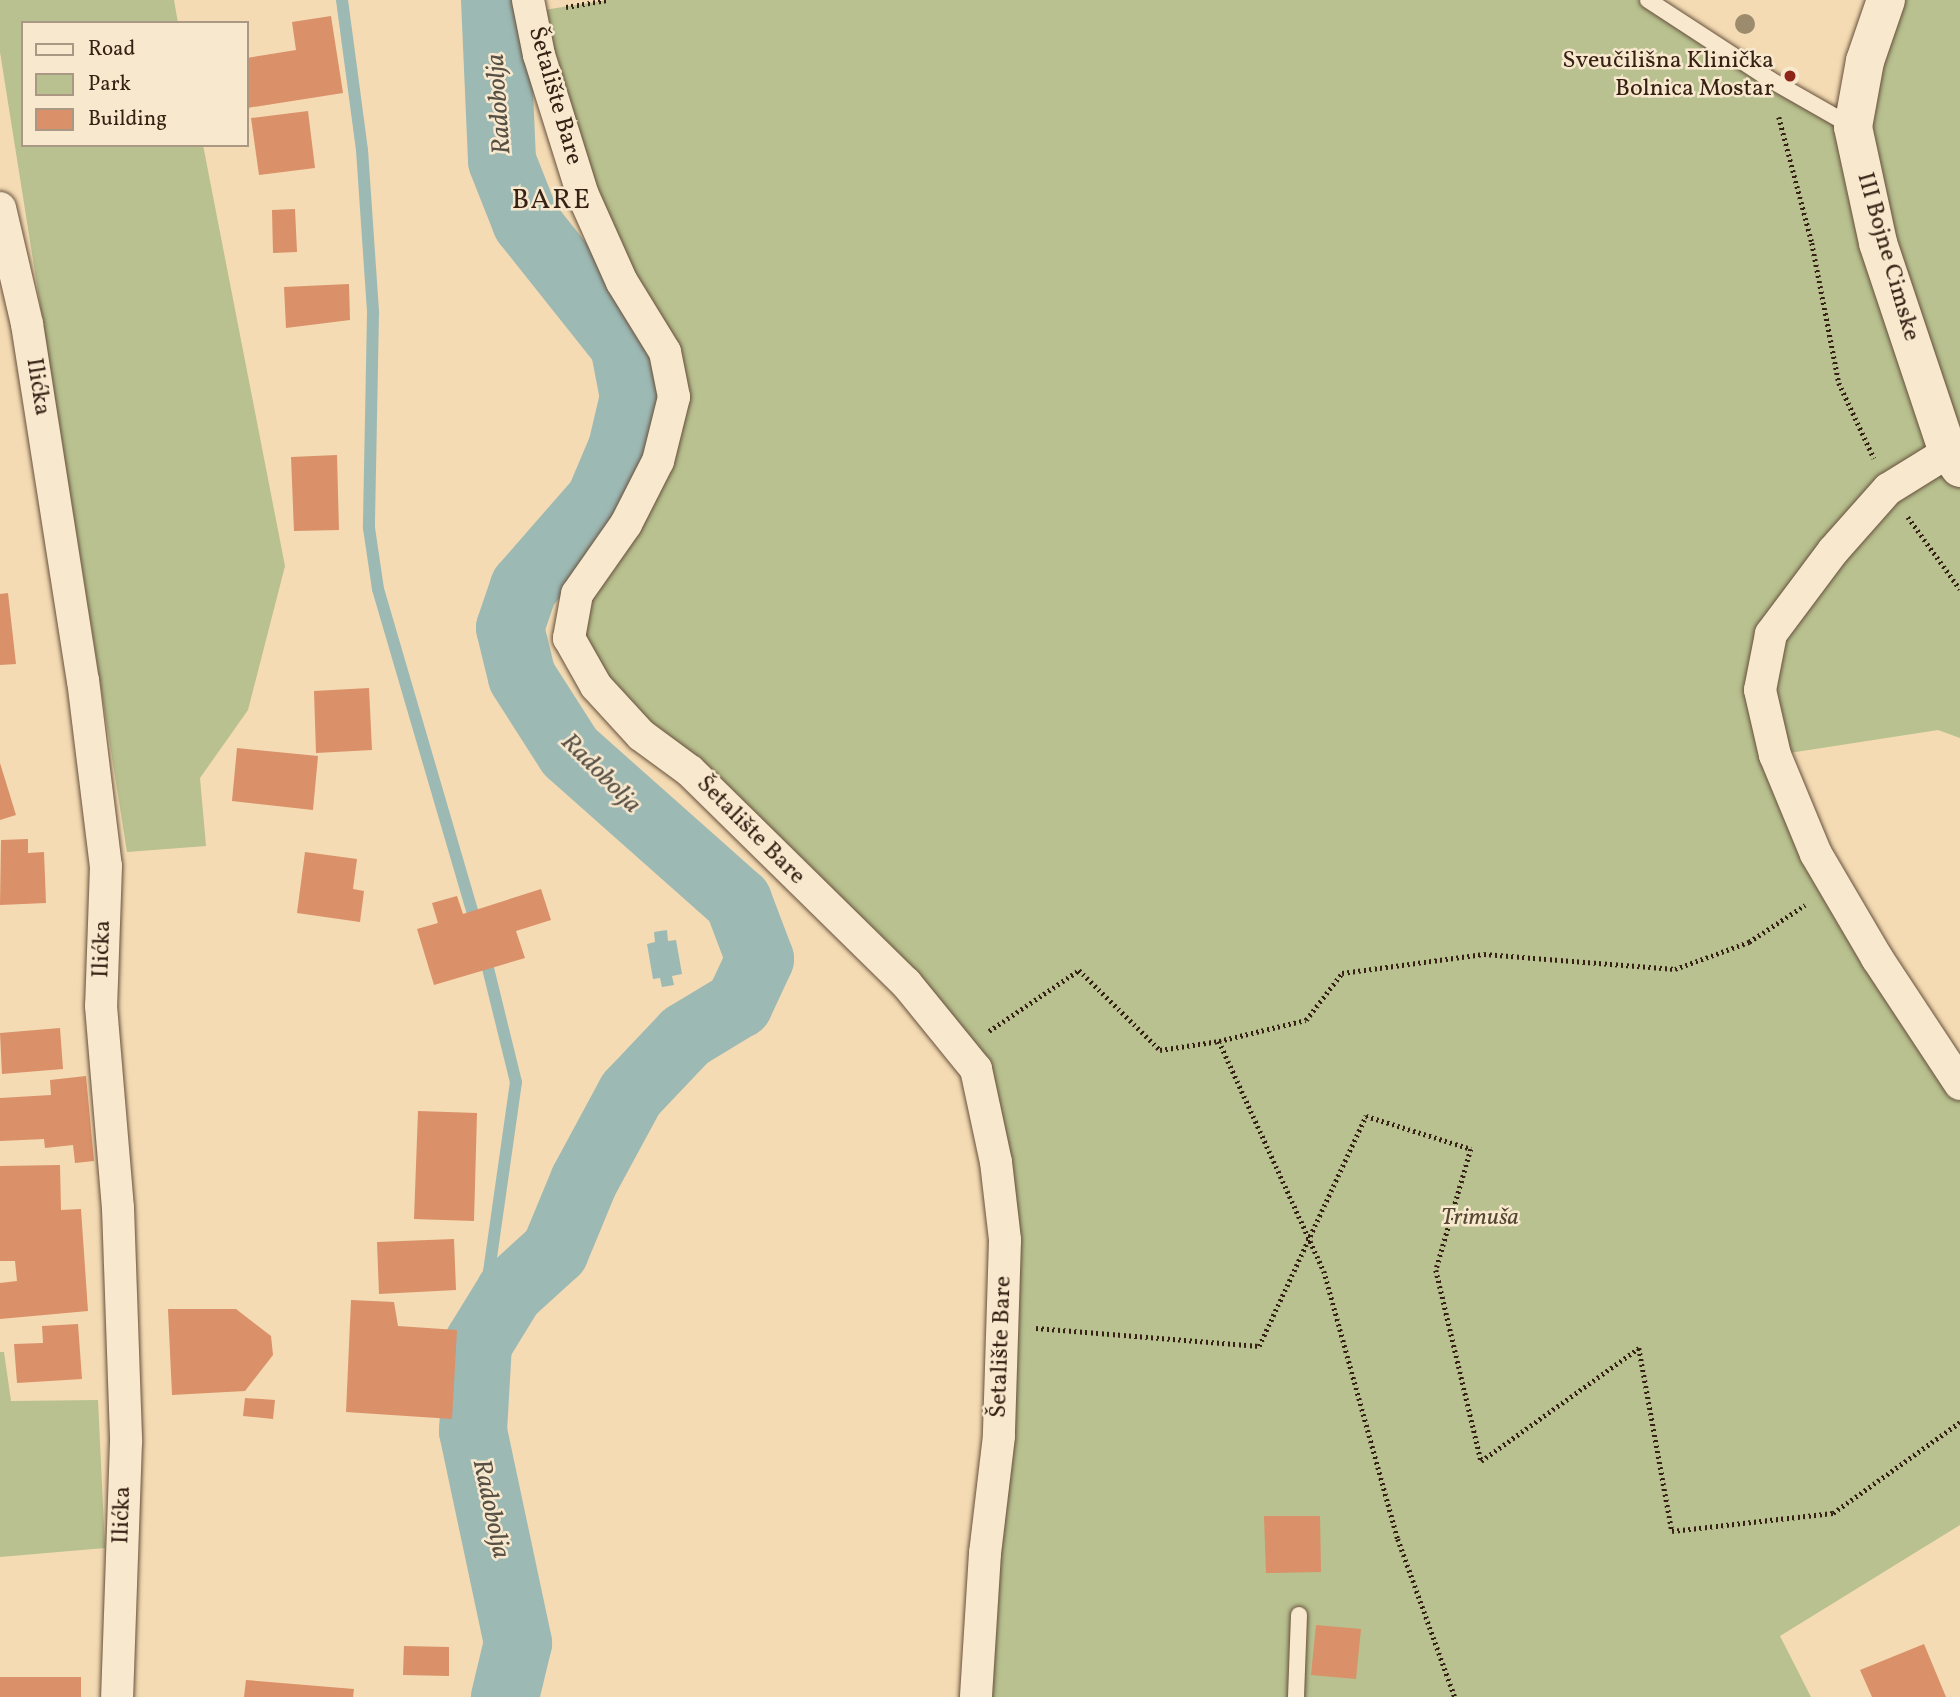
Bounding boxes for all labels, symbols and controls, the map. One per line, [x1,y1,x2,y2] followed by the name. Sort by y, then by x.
[21,21,248,147] legend
[521,24,587,168] street label: Šetalište Bare
[88,35,135,64] text: Road
[1562,48,1774,104] place label: Sveučilišna Klinička Bolnica Mostar
[481,53,519,155] water label: Radobolja
[1780,66,1800,86] marker: Sveučilišna Klinička Bolnica Mostar
[88,70,131,99] text: Park
[88,105,167,134] text: Building
[1849,169,1925,345] street label: III Bojne Cimske
[512,184,592,218] district label: BARE
[18,356,56,418] street label: Ilićka
[553,727,647,821] water label: Radobolja
[689,770,811,892] street label: Šetalište Bare
[88,919,118,979] street label: Ilićka
[1441,1205,1519,1233] park label: Trimuša
[985,1275,1019,1419] street label: Šetalište Bare
[464,1456,516,1562] water label: Radobolja
[108,1485,138,1545] street label: Ilićka

